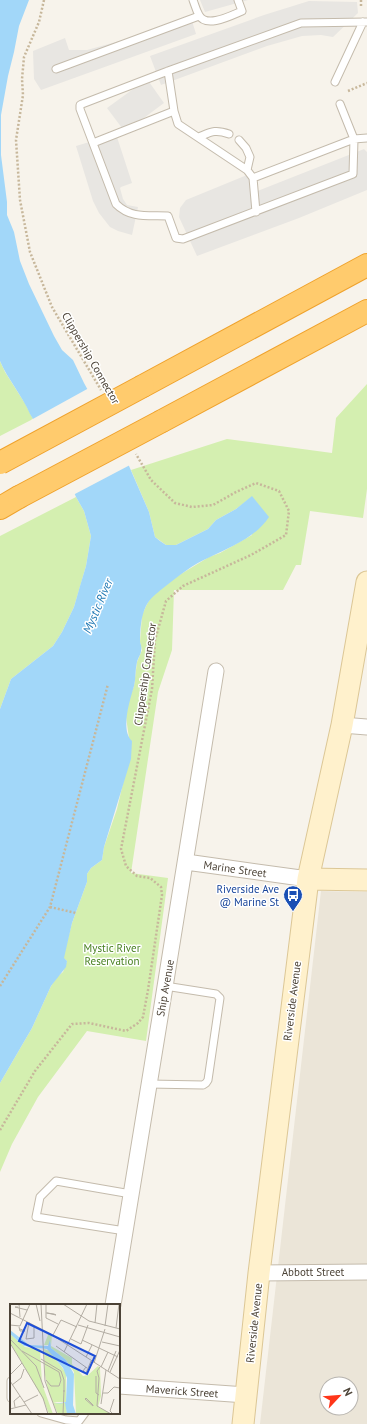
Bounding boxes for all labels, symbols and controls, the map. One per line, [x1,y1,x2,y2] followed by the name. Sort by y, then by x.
[59,310,123,407] street label: Clippership Connector
[79,575,116,636] water label: Mystic River
[131,621,159,726] street label: Clippership Connector
[203,858,268,880] street label: Marine Street
[217,882,279,909] place label: Riverside Ave @ Marine St
[282,884,304,912] bus stop icon: Riverside Ave @ Marine St
[84,941,141,968] park label: Mystic River Reservation
[153,958,177,1018] street label: Ship Avenue
[280,960,304,1042] street label: Riverside Avenue
[282,1265,345,1279] street label: Abbott Street
[243,1282,265,1364] street label: Riverside Avenue
[10,1304,120,1414] inset map
[319,1376,359,1416] north arrow
[145,1381,219,1401] street label: Maverick Street
[340,1385,356,1398] text: N

